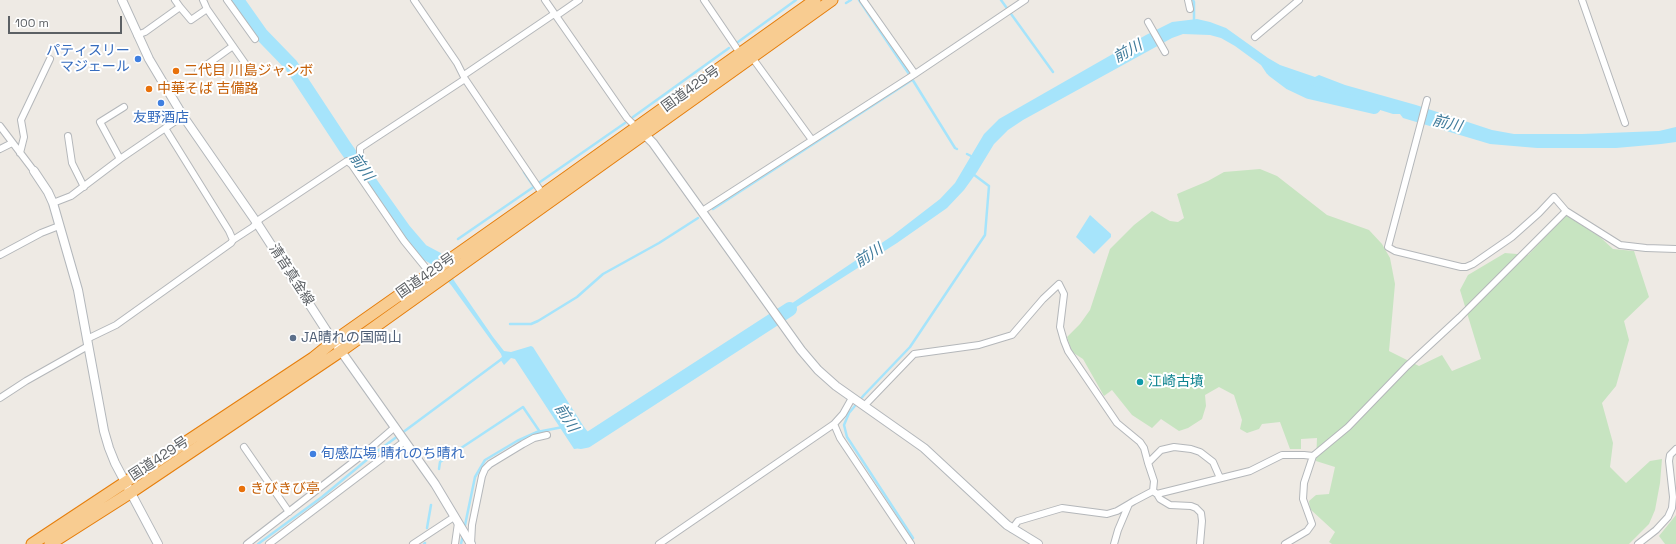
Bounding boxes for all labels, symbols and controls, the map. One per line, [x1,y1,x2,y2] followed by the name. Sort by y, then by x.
[10,8,124,34] scale bar
[15,15,49,31] text: 100 m
[1111,37,1145,67] water label: 前川
[46,43,130,76] place label: パティスリー マジェール
[133,54,143,64] marker: パティスリー マジェール
[659,62,723,116] street label: 国道429号
[184,63,314,79] place label: 二代目 川島ジャンボ
[171,66,181,76] marker: 二代目 川島ジャンボ
[157,81,259,97] place label: 中華そば 吉備路
[144,84,154,94] marker: 中華そば 吉備路
[156,98,166,108] marker: 友野酒店
[133,110,189,126] place label: 友野酒店
[1430,112,1464,136] water label: 前川
[345,150,377,184] water label: 前川
[852,240,886,272] water label: 前川
[265,241,317,309] street label: 清音真金線
[393,250,459,302] street label: 国道429号
[301,330,402,346] place label: JA晴れの国岡山
[288,333,298,343] marker: JA晴れの国岡山
[1148,374,1204,390] place label: 江崎古墳
[1135,377,1145,387] marker: 江崎古墳
[550,401,582,435] water label: 前川
[126,434,192,484] street label: 国道429号
[321,446,465,462] place label: 旬感広場 晴れのち晴れ
[308,449,318,459] marker: 旬感広場 晴れのち晴れ
[250,481,320,497] place label: きびきび亭
[237,484,247,494] marker: きびきび亭

